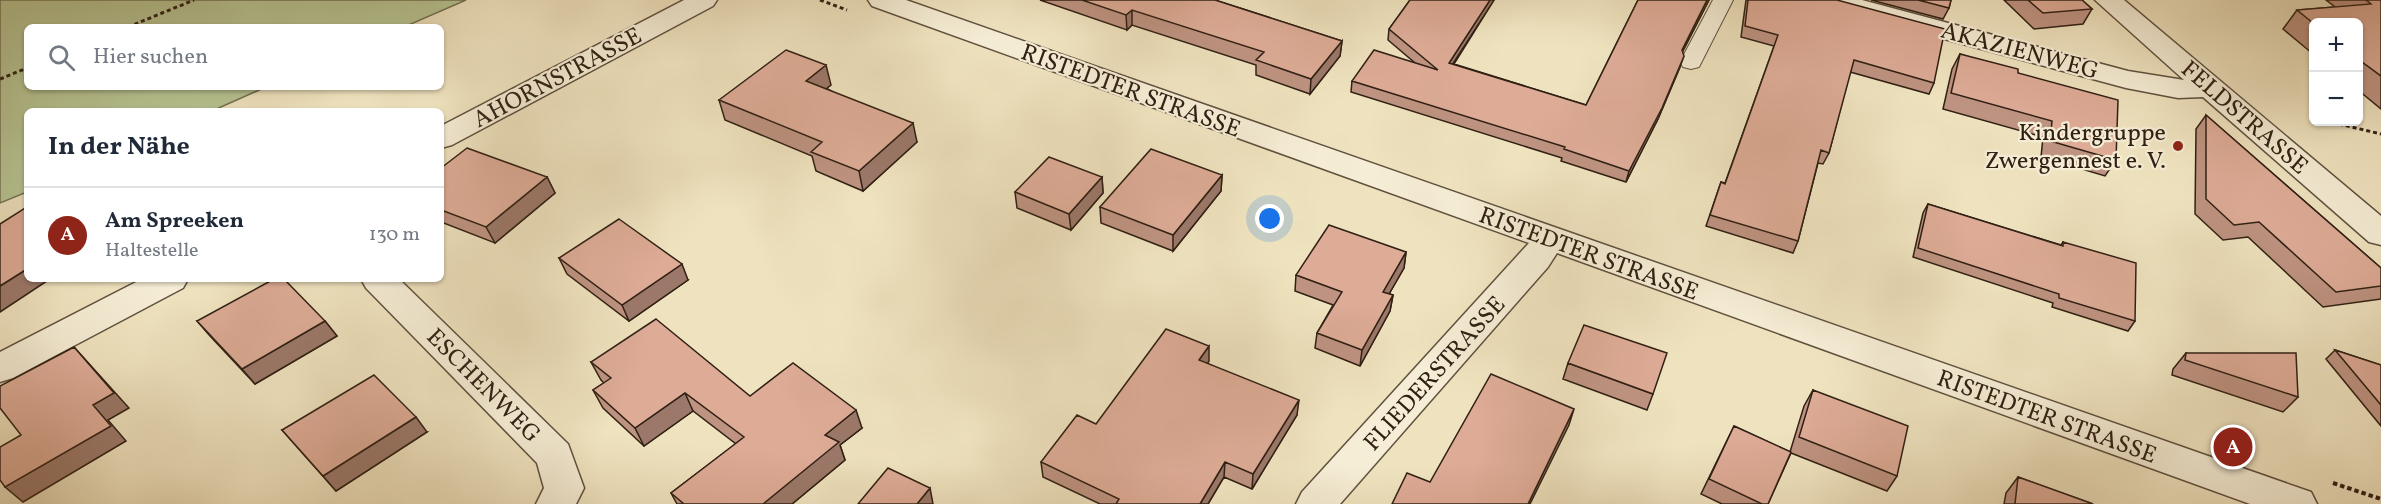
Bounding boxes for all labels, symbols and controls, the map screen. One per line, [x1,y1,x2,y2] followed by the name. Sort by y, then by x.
[1937,15,2102,89] street label: AKAZIENWEG
[2309,18,2363,126] map controls
[2309,18,2363,72] button: +
[468,20,648,138] street label: AHORNSTRASSE
[24,24,444,90] search box
[1016,36,1245,147] street label: RISTEDTER STRASSE
[45,41,78,74] icon: search
[93,42,208,73] text: Hier suchen
[2173,54,2315,183] street label: FELDSTRASSE
[2309,72,2363,126] button: −
[1985,117,2166,179] place label: Kindergruppe Zwergennest e. V.
[48,129,190,165] text: In der Nähe
[2171,139,2185,153] marker: Kindergruppe Zwergennest e. V.
[1474,199,1703,310] street label: RISTEDTER STRASSE
[1255,204,1284,233] your location
[105,206,244,237] text: Am Spreeken
[60,221,75,249] text: A
[369,221,420,249] text: 130 m
[105,237,199,265] text: Haltestelle
[1357,289,1514,459] street label: FLIEDERSTRASSE
[418,321,548,451] street label: ESCHENWEG
[1932,362,2161,473] street label: RISTEDTER STRASSE
[2214,424,2252,470] pin: A

